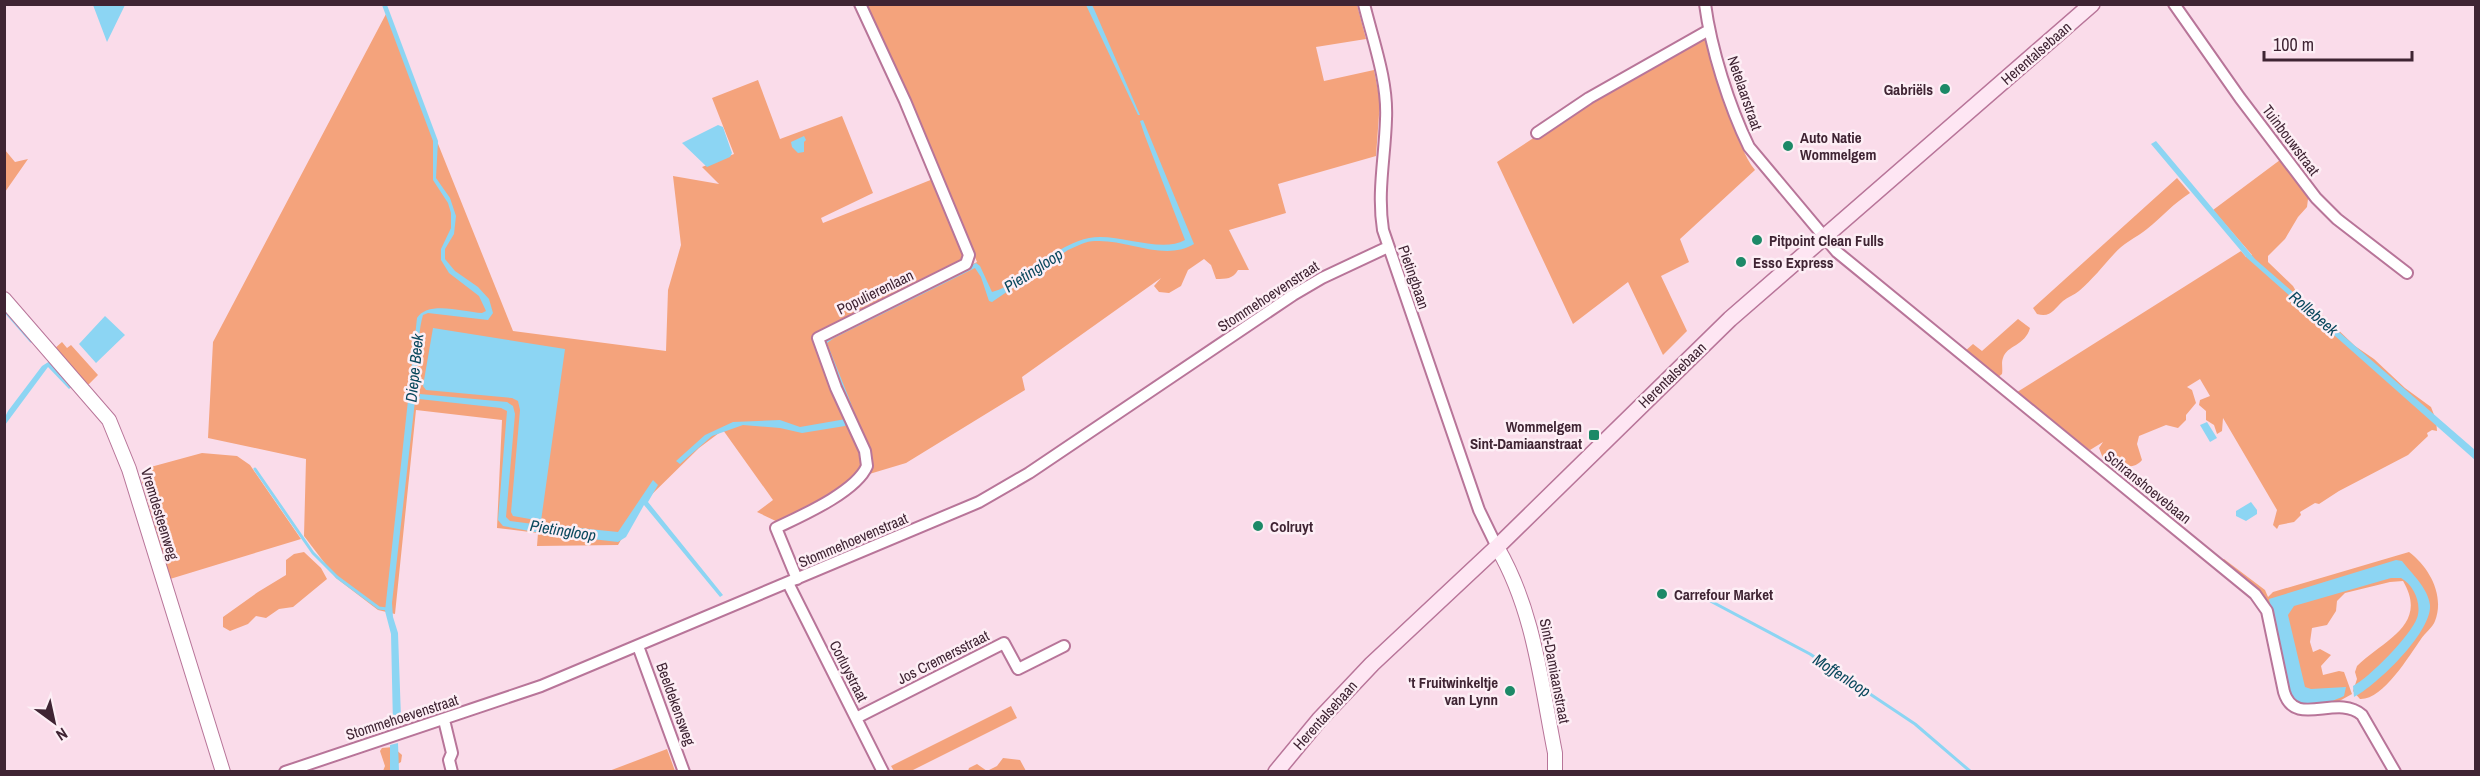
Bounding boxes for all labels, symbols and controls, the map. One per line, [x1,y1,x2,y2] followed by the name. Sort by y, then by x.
[1996,17,2076,89] street label: Herentalsebaan
[2264,24,2412,62] scale bar
[2273,32,2314,57] text: 100 m
[1722,53,1768,133] street label: Netelaarstraat
[1884,79,1933,100] place label: Gabriëls
[1938,82,1952,96] marker: Gabriëls
[2257,100,2325,180] street label: Tuinbouwstraat
[1800,127,1876,165] place label: Auto Natie Wommelgem
[1781,139,1795,153] marker: Auto Natie Wommelgem
[1769,230,1884,251] place label: Pitpoint Clean Fulls
[1750,233,1764,247] marker: Pitpoint Clean Fulls
[1393,242,1435,312] street label: Pietingbaan
[999,243,1067,297] water label: Pietingloop
[1753,252,1834,273] place label: Esso Express
[1213,255,1323,337] street label: Stommehoevenstraat
[1734,255,1748,269] marker: Esso Express
[833,264,917,320] street label: Populierenlaan
[2285,286,2344,341] water label: Rollebeek
[399,332,429,403] water label: Diepe Beek
[1633,337,1711,413] street label: Herentalsebaan
[1470,416,1582,454] place label: Wommelgem Sint-Damiaanstraat
[1587,428,1601,442] marker: Wommelgem Sint-Damiaanstraat
[2100,445,2196,529] street label: Schranshoevebaan
[136,465,184,563] street label: Vremdesteenweg
[795,507,911,573] street label: Stommehoevenstraat
[528,514,598,546] water label: Pietingloop
[1270,516,1313,537] place label: Colruyt
[1251,519,1265,533] marker: Colruyt
[1674,584,1773,605] place label: Carrefour Market
[1655,587,1669,601] marker: Carrefour Market
[1535,617,1576,726] street label: Sint-Damiaanstraat
[893,625,993,689] street label: Jos Cremersstraat
[825,637,874,706] street label: Corluystraat
[1809,648,1875,702] water label: Moffenloop
[651,660,701,749] street label: Beeldekensweg
[1408,672,1498,710] place label: 't Fruitwinkeltje van Lynn
[1288,676,1362,754] street label: Herentalsebaan
[1503,684,1517,698] marker: 't Fruitwinkeltje van Lynn
[343,689,461,745] street label: Stommehoevenstraat
[24,692,84,752] north arrow
[52,723,72,746] text: N

